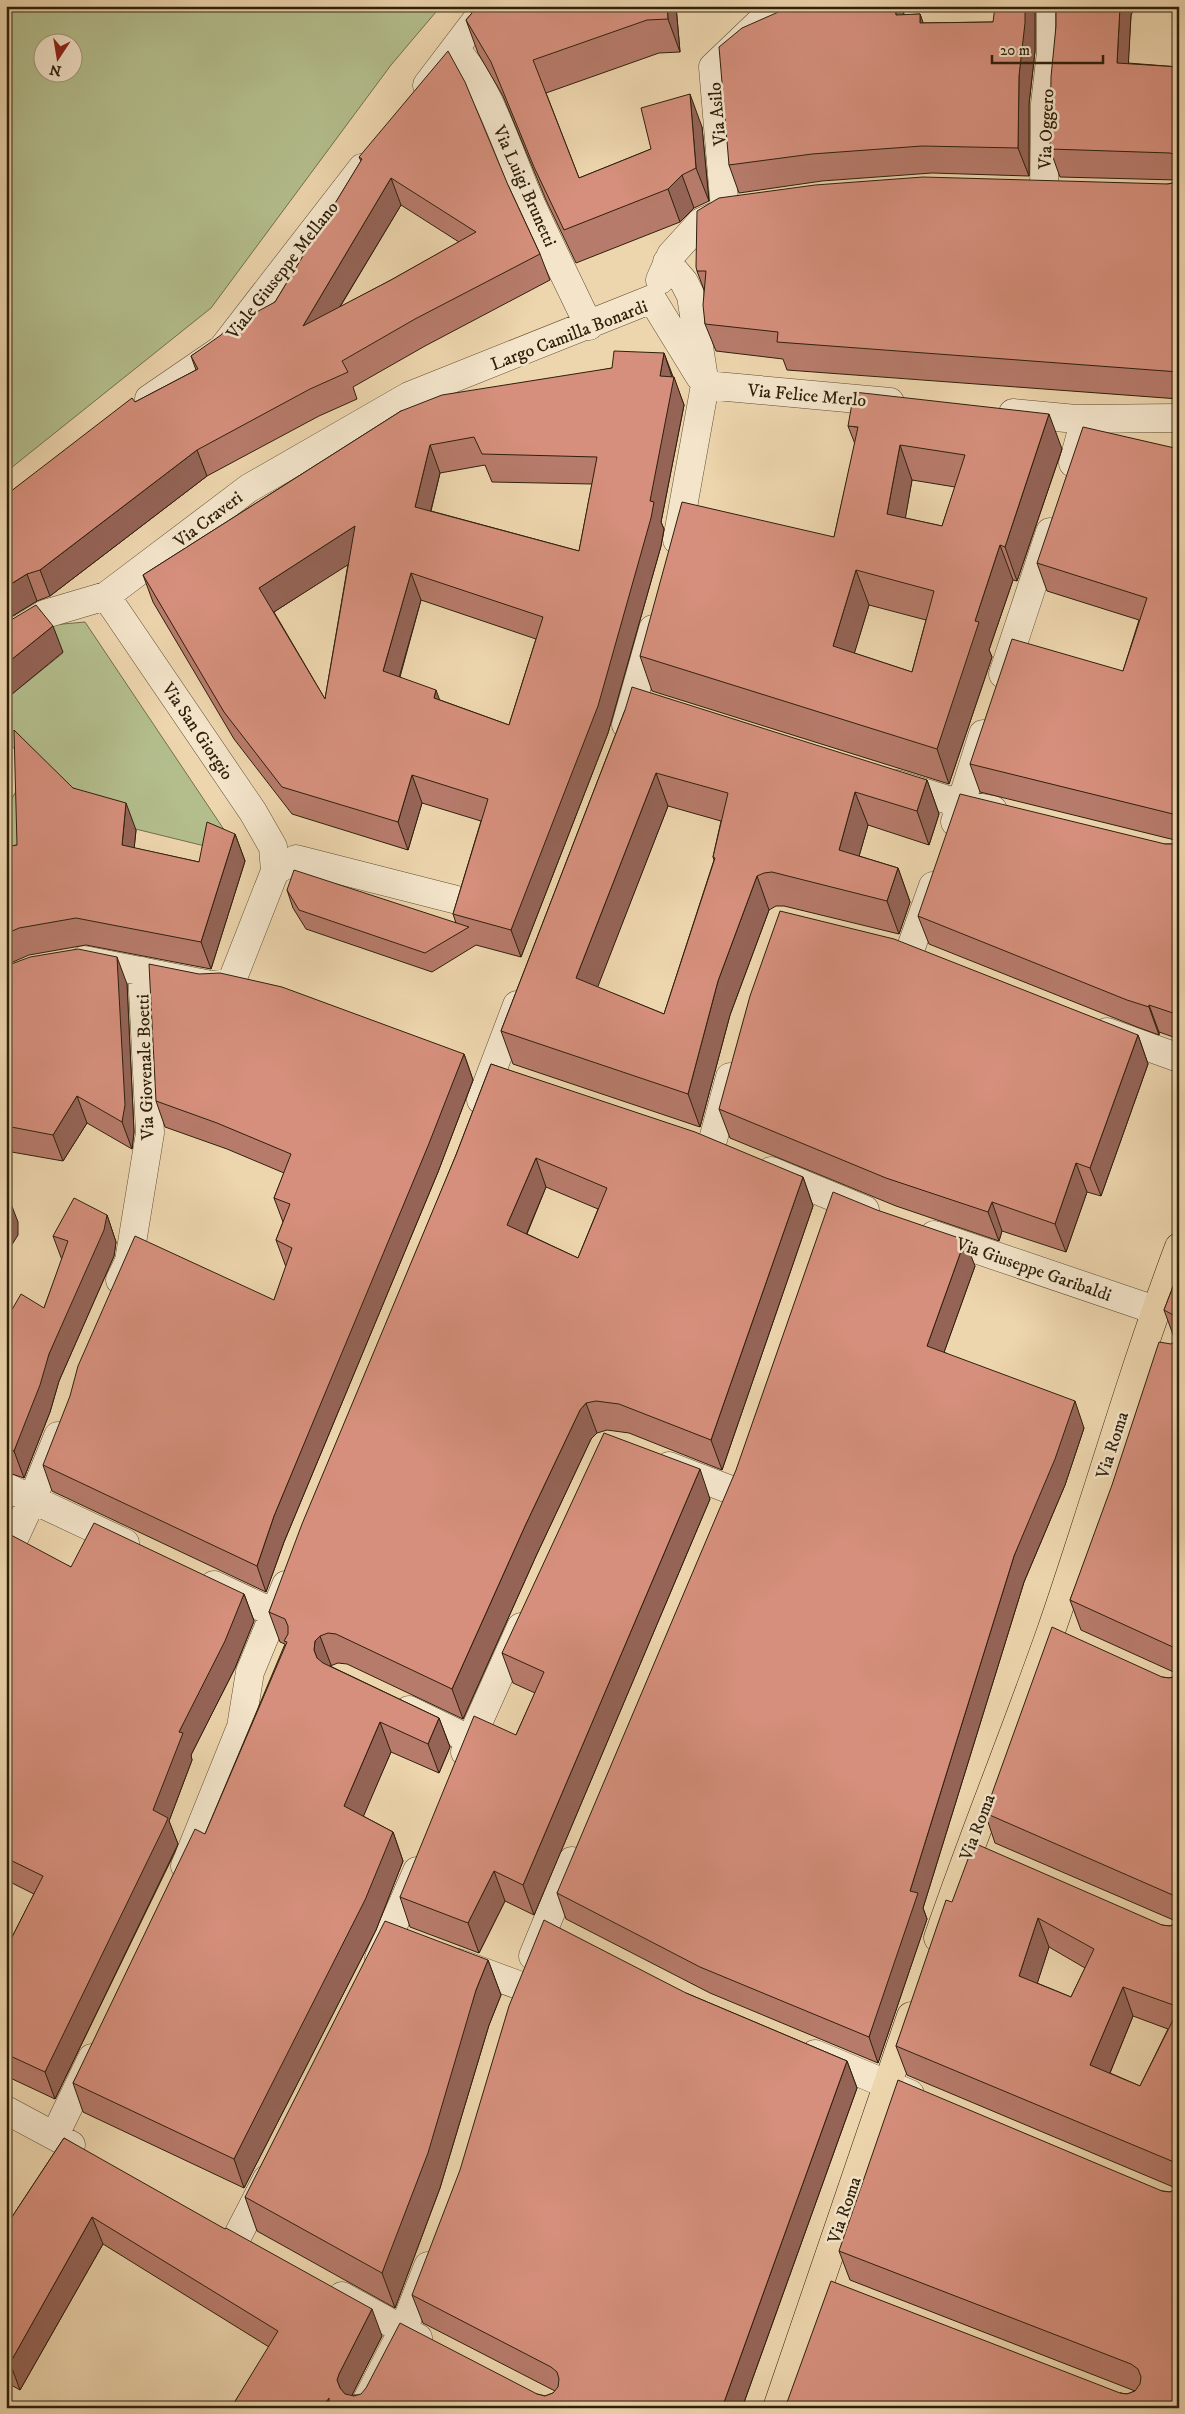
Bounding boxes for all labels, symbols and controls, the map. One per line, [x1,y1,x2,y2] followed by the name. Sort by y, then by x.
[32,32,82,82] north arrow
[992,32,1104,64] scale bar
[1000,41,1030,60] text: 20 m
[48,60,63,80] text: N
[704,81,732,148] street label: Via Asilo
[1035,88,1059,171] street label: Via Oggero
[487,121,561,251] street label: Via Luigi Brunetti
[221,197,344,345] street label: Viale Giuseppe Mellano
[488,296,651,376] street label: Largo Camilla Bonardi
[746,380,867,412] street label: Via Felice Merlo
[169,487,247,553] street label: Via Craveri
[156,678,238,785] street label: Via San Giorgio
[132,994,160,1141] street label: Via Giovenale Boetti
[952,1233,1114,1307] street label: Via Giuseppe Garibaldi
[1091,1409,1134,1483] street label: Via Roma
[955,1791,1001,1865] street label: Via Roma
[823,2174,867,2248] street label: Via Roma

